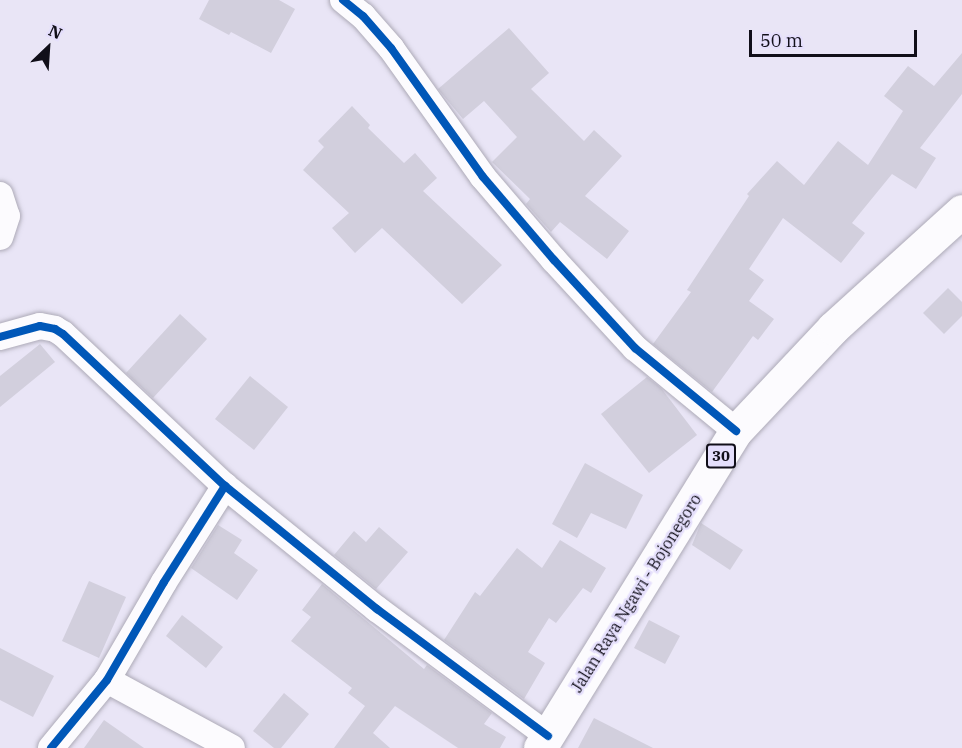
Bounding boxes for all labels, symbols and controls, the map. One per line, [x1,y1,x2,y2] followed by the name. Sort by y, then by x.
[18,18,78,78] north arrow
[752,18,920,56] scale bar
[46,20,66,43] text: N
[760,29,803,52] text: 50 m
[706,444,736,468] road number: 30
[567,490,705,696] street label: Jalan Raya Ngawi - Bojonegoro

